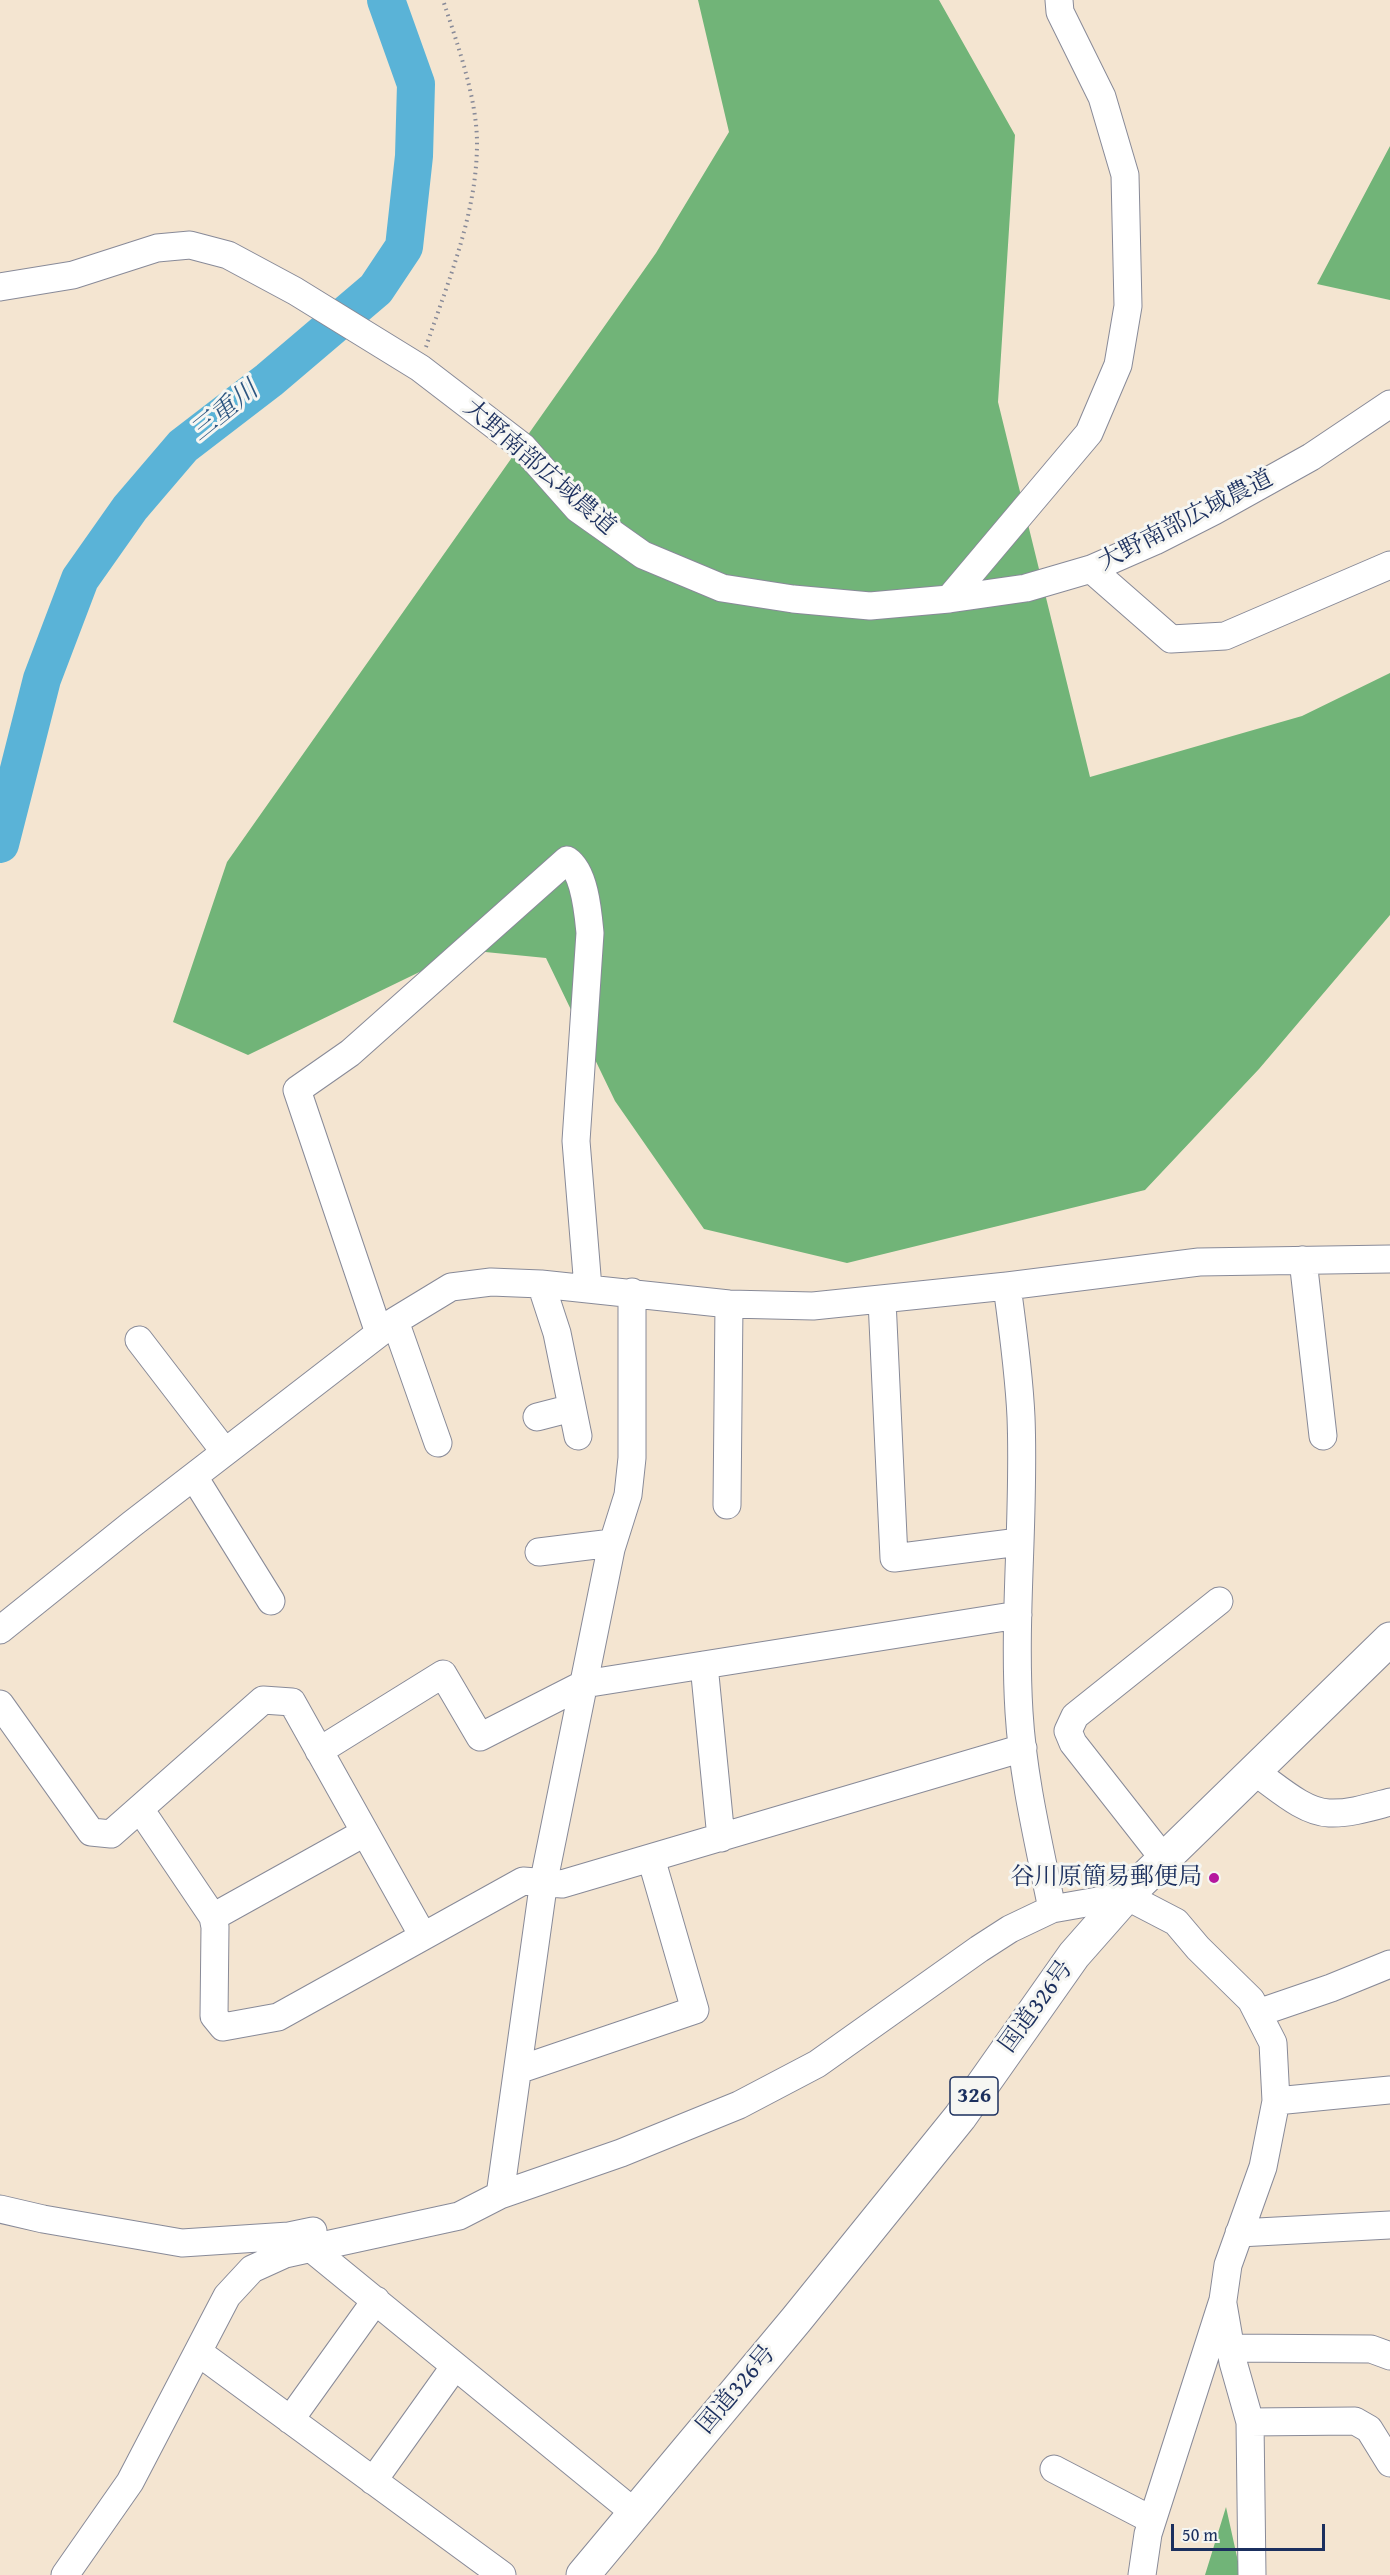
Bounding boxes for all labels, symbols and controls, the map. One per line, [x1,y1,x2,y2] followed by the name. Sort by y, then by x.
[185,375,265,449] water label: 三重川
[457,394,621,542] street label: 大野南部広域農道
[1094,465,1278,577] street label: 大野南部広域農道
[1010,1864,1202,1892] place label: 谷川原簡易郵便局
[1207,1871,1221,1885] marker: 谷川原簡易郵便局
[994,1955,1080,2059] street label: 国道326号
[950,2077,998,2115] road number: 326
[692,2340,782,2440] street label: 国道326号
[1174,2512,1328,2550] scale bar
[1182,2521,1218,2548] text: 50 m

